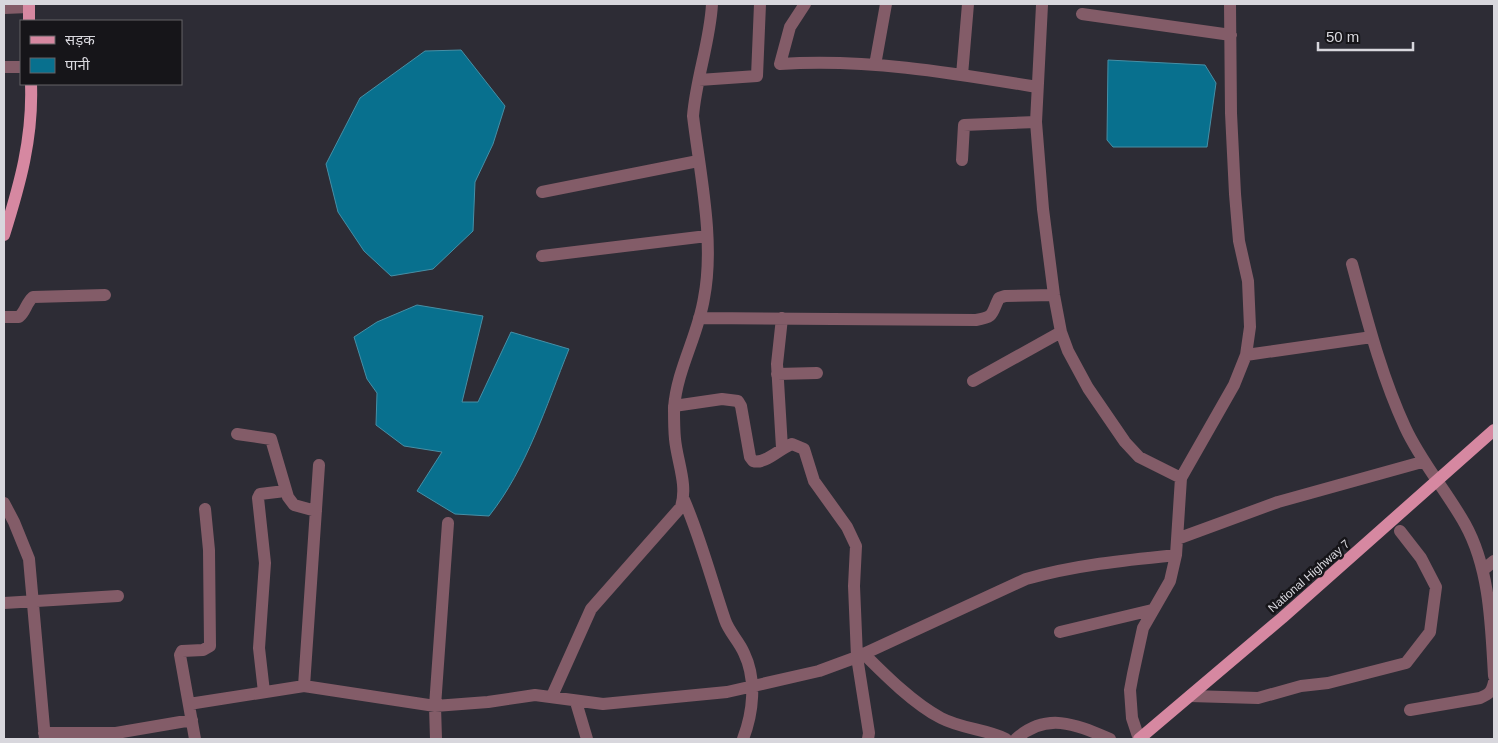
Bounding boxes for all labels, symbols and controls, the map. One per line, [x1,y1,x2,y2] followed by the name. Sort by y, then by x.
[20,20,182,85] legend
[1318,20,1413,52] scale bar
[1326,28,1359,45] text: 50 m
[65,31,95,48] text: सड़क
[65,56,91,73] text: पानी
[1265,537,1353,615] street label: National Highway 7

